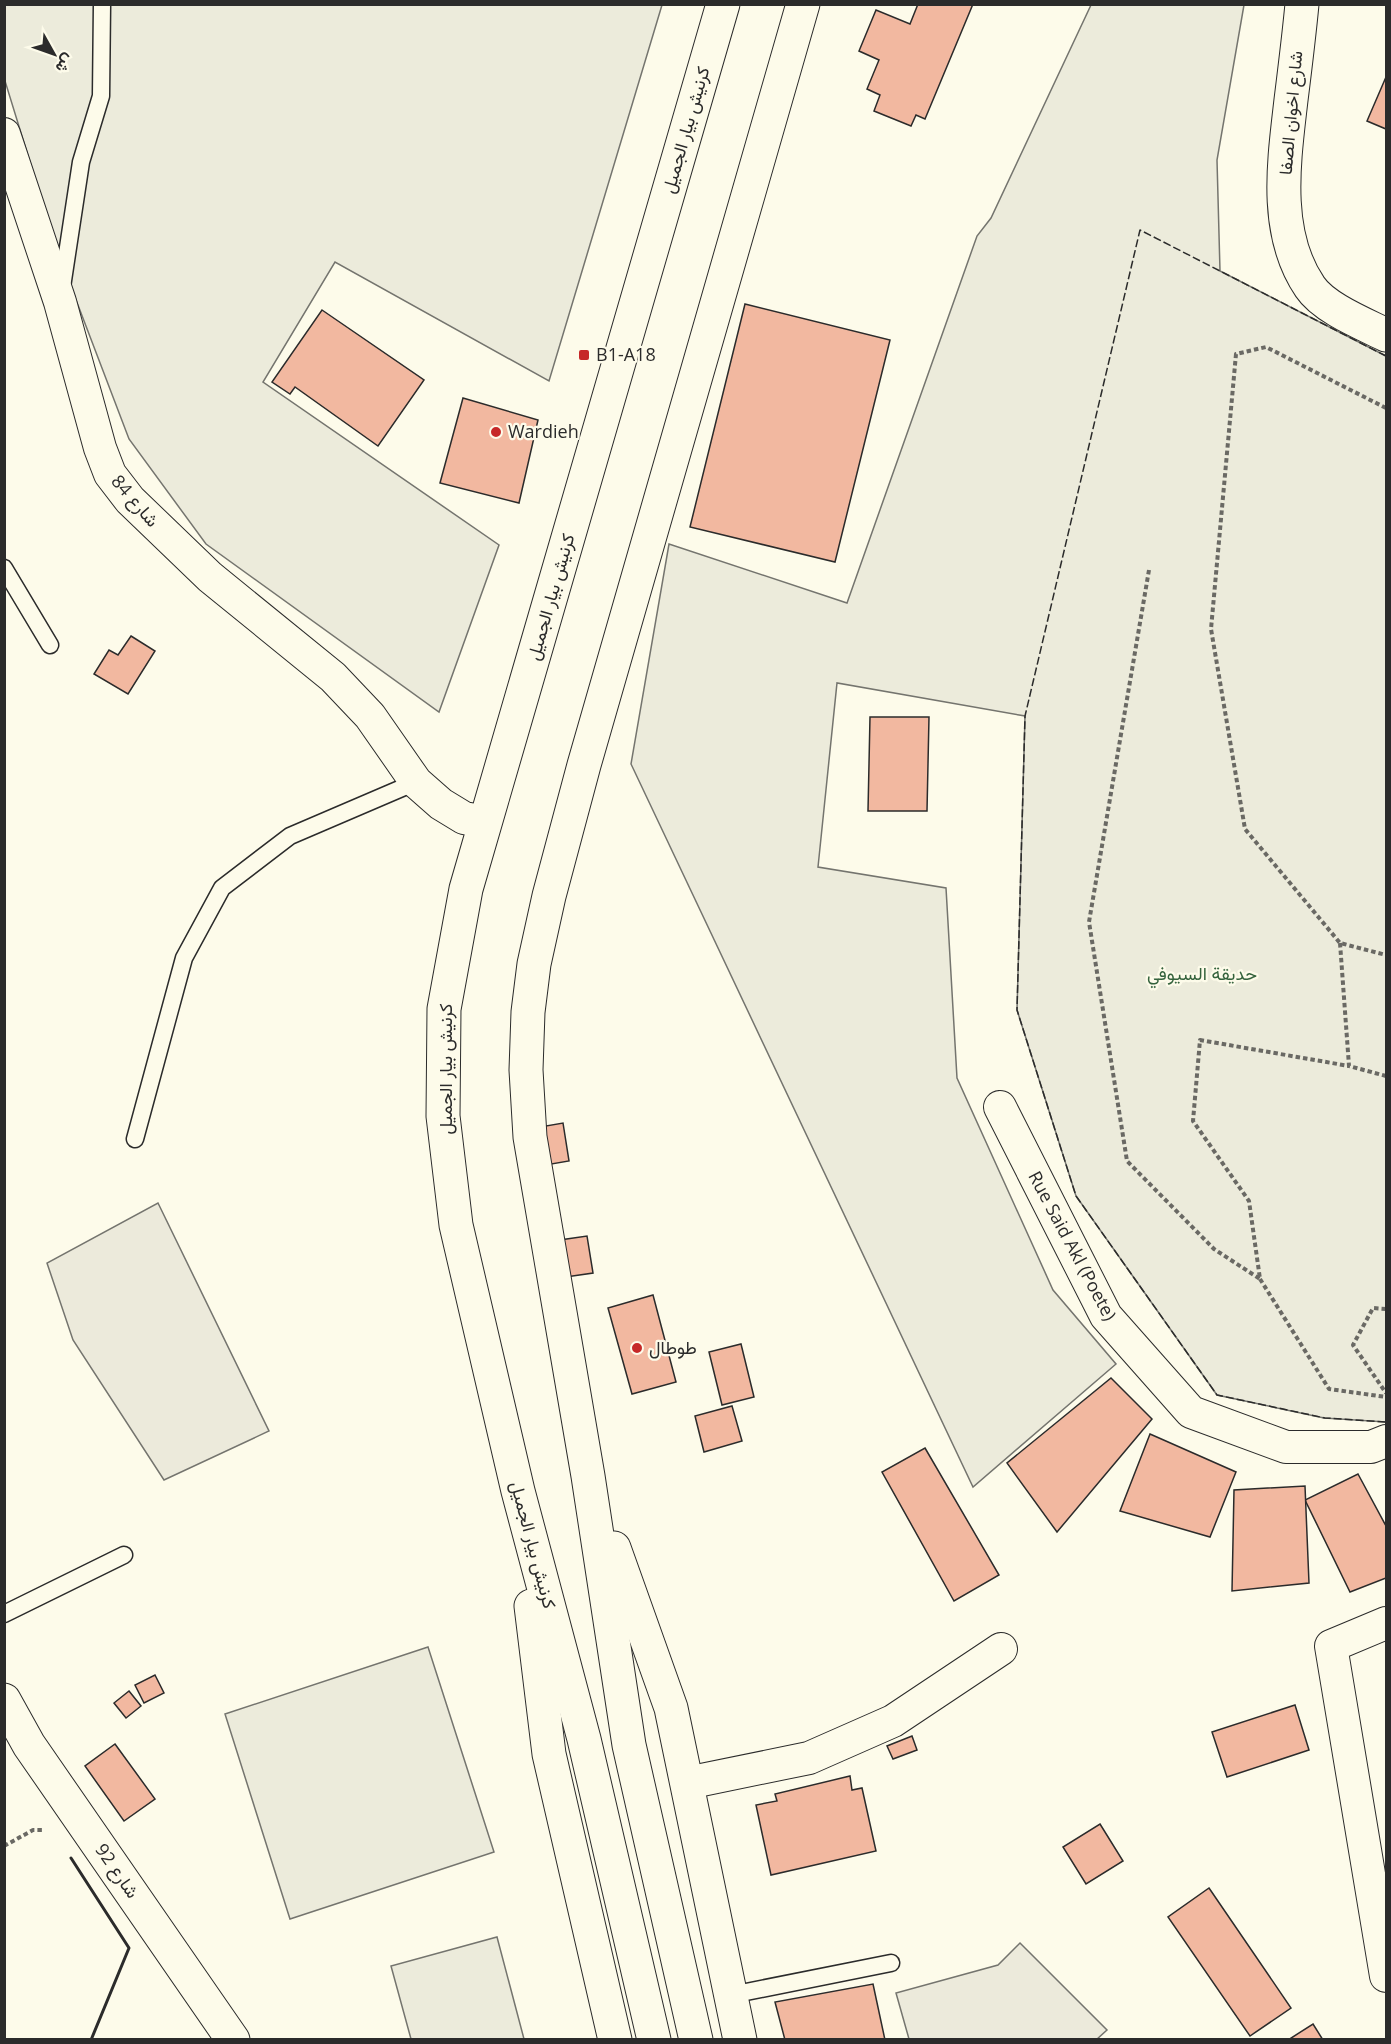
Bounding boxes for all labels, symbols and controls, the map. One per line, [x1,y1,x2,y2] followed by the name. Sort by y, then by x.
[24,24,84,84] north arrow
[51,49,80,78] text: ش
[1273,50,1308,176] street label: شارع اخوان الصفا
[655,64,715,196] street label: كرنيش بيار الجميل
[596,342,656,366] place label: B1-A18
[577,348,591,362] marker: B1-A18
[508,419,579,443] place label: Wardieh
[489,425,503,439] marker: Wardieh
[106,469,165,532] street label: شارع 84
[520,531,580,663] street label: كرنيش بيار الجميل
[1147,961,1257,989] park label: حديقة السيوفي
[433,1004,457,1134] street label: كرنيش بيار الجميل
[1023,1167,1122,1324] street label: Rue Said Akl (Poete)
[649,1335,697,1359] place label: طوطال
[630,1341,644,1355] marker: طوطال
[505,1478,562,1611] street label: كرنيش بيار الجميل
[90,1838,145,1903] street label: شارع 92

